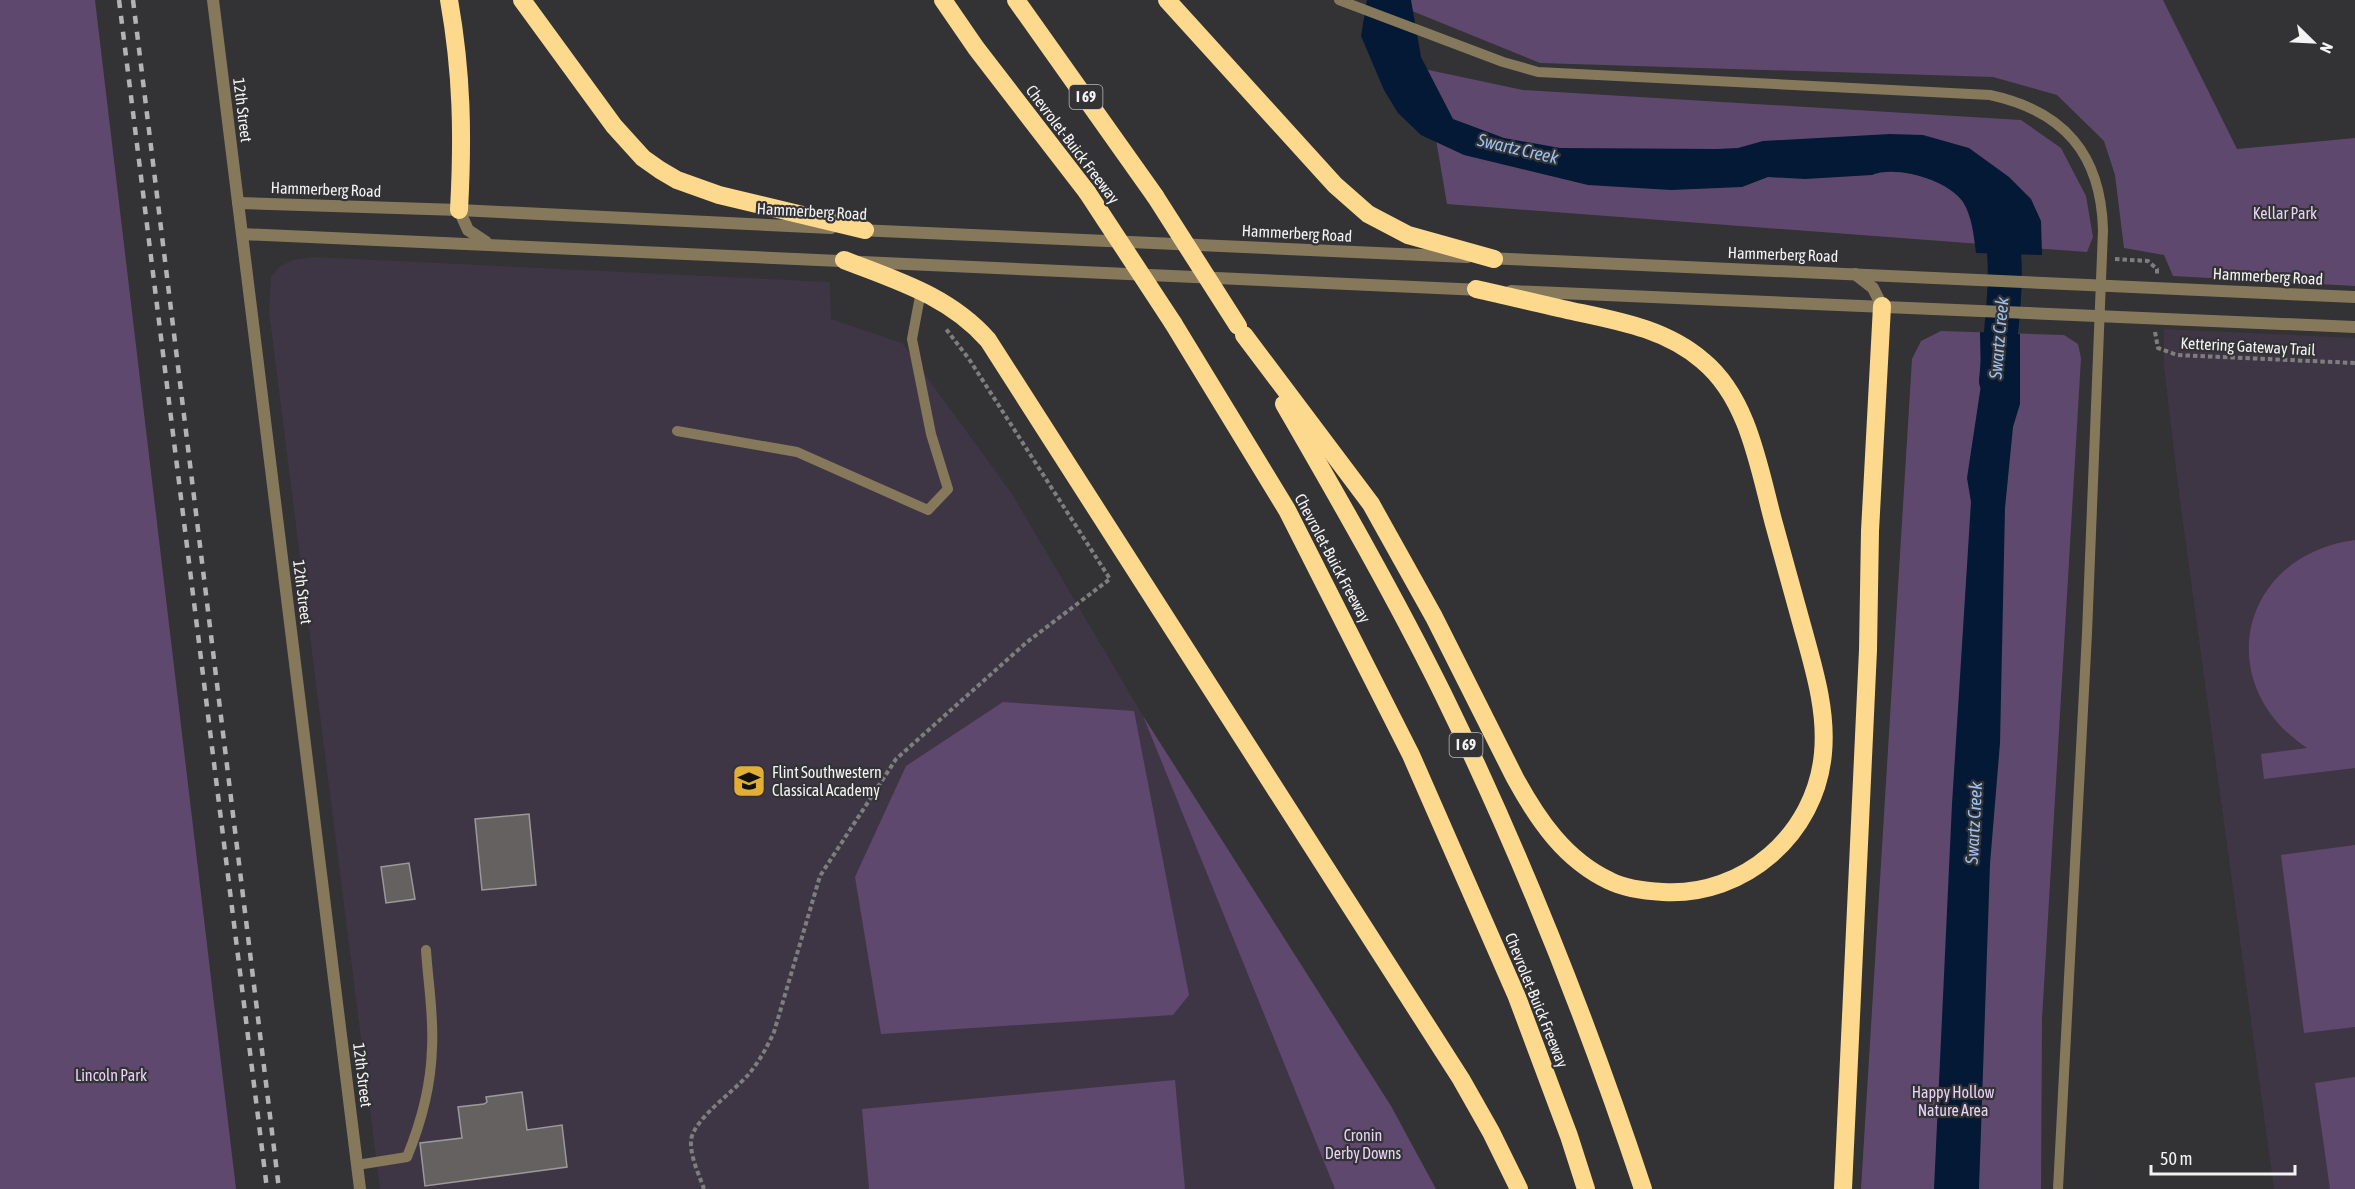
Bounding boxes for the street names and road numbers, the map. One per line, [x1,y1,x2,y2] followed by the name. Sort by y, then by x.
[230,77,256,144] street label: 12th Street
[1022,81,1124,208] street label: Chevrolet-Buick Freeway
[1070,85,1102,109] road number: I 69
[270,178,382,201] street label: Hammerberg Road
[756,199,868,224] street label: Hammerberg Road
[1241,221,1353,246] street label: Hammerberg Road
[1727,243,1839,266] street label: Hammerberg Road
[2212,264,2324,289] street label: Hammerberg Road
[2180,333,2317,360] street label: Kettering Gateway Trail
[1290,490,1375,626] street label: Chevrolet-Buick Freeway
[290,559,316,626] street label: 12th Street
[1450,733,1482,757] road number: I 69
[1501,930,1572,1071] street label: Chevrolet-Buick Freeway
[350,1042,376,1109] street label: 12th Street

